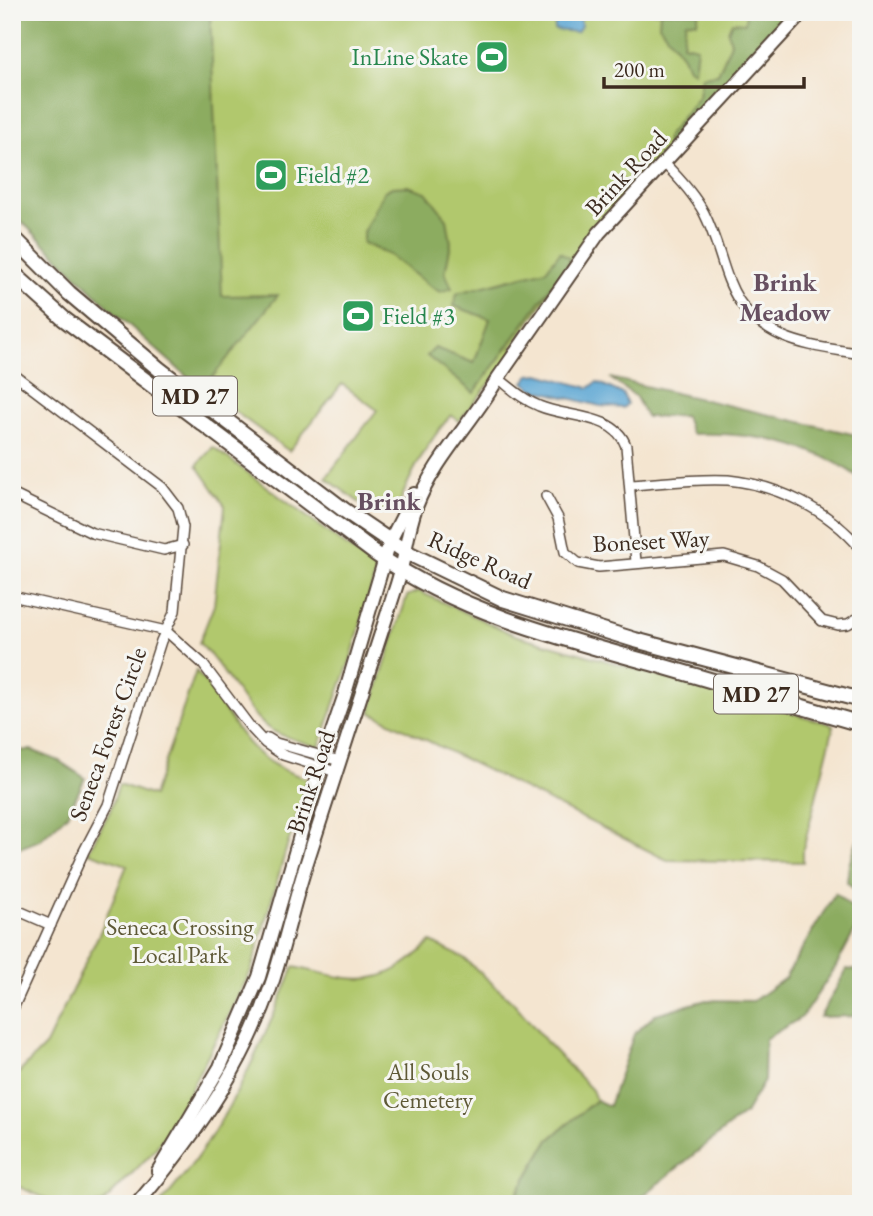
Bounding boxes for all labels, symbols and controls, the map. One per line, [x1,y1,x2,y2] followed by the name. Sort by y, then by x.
[473,38,511,76] sports icon: InLine Skate
[352,41,468,72] place label: InLine Skate
[604,46,803,90] scale bar
[614,56,665,83] text: 200 m
[578,122,674,222] street label: Brink Road
[252,156,290,194] sports icon: Field #2
[296,159,369,190] place label: Field #2
[739,265,831,329] district label: Brink Meadow
[339,297,377,335] sports icon: Field #3
[382,300,455,331] place label: Field #3
[153,376,237,416] road number: MD 27
[357,484,422,518] district label: Brink
[592,522,711,559] street label: Boneset Way
[424,523,538,596] street label: Ridge Road
[62,643,153,825] street label: Seneca Forest Circle
[714,674,798,714] road number: MD 27
[279,725,342,837] street label: Brink Road
[106,911,254,970] park label: Seneca Crossing Local Park
[383,1056,473,1115] park label: All Souls Cemetery

